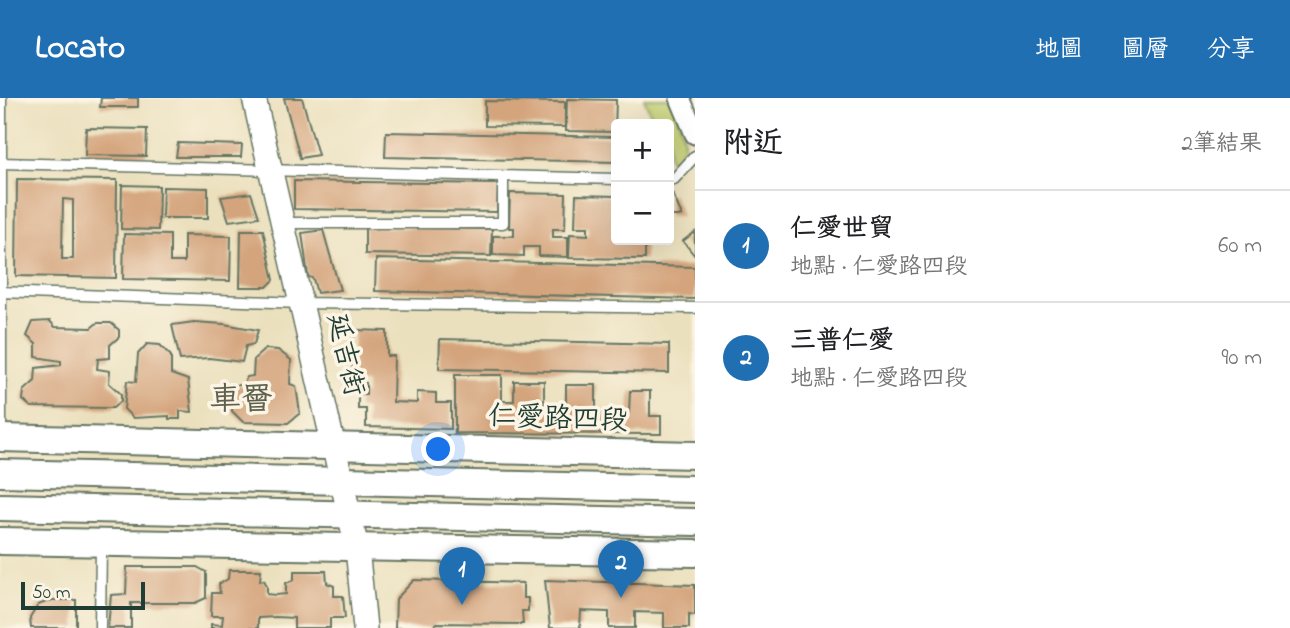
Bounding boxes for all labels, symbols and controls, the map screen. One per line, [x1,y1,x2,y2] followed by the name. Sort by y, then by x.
[35,25,125,73] text: Locato
[1035,33,1083,68] text: 地圖
[1121,33,1169,68] text: 圖層
[1207,33,1255,68] text: 分享
[611,119,674,245] map controls
[611,119,674,182] button: +
[723,123,783,167] text: 附近
[1182,128,1262,161] text: 2筆結果
[611,182,674,245] button: −
[790,211,894,249] text: 仁愛世貿
[742,230,750,263] text: 1
[1218,230,1262,263] text: 60 m
[790,251,967,284] text: 地點 · 仁愛路四段
[315,309,373,401] street label: 延吉街
[790,323,894,361] text: 三普仁愛
[740,342,752,375] text: 2
[1222,342,1262,375] text: 90 m
[790,363,967,396] text: 地點 · 仁愛路四段
[209,378,273,425] district label: 車罾
[487,397,629,443] street label: 仁愛路四段
[421,432,455,466] your location
[598,540,644,598] pin: 2
[439,547,485,605] pin: 1
[21,579,145,611] scale bar
[32,580,71,607] text: 50 m

